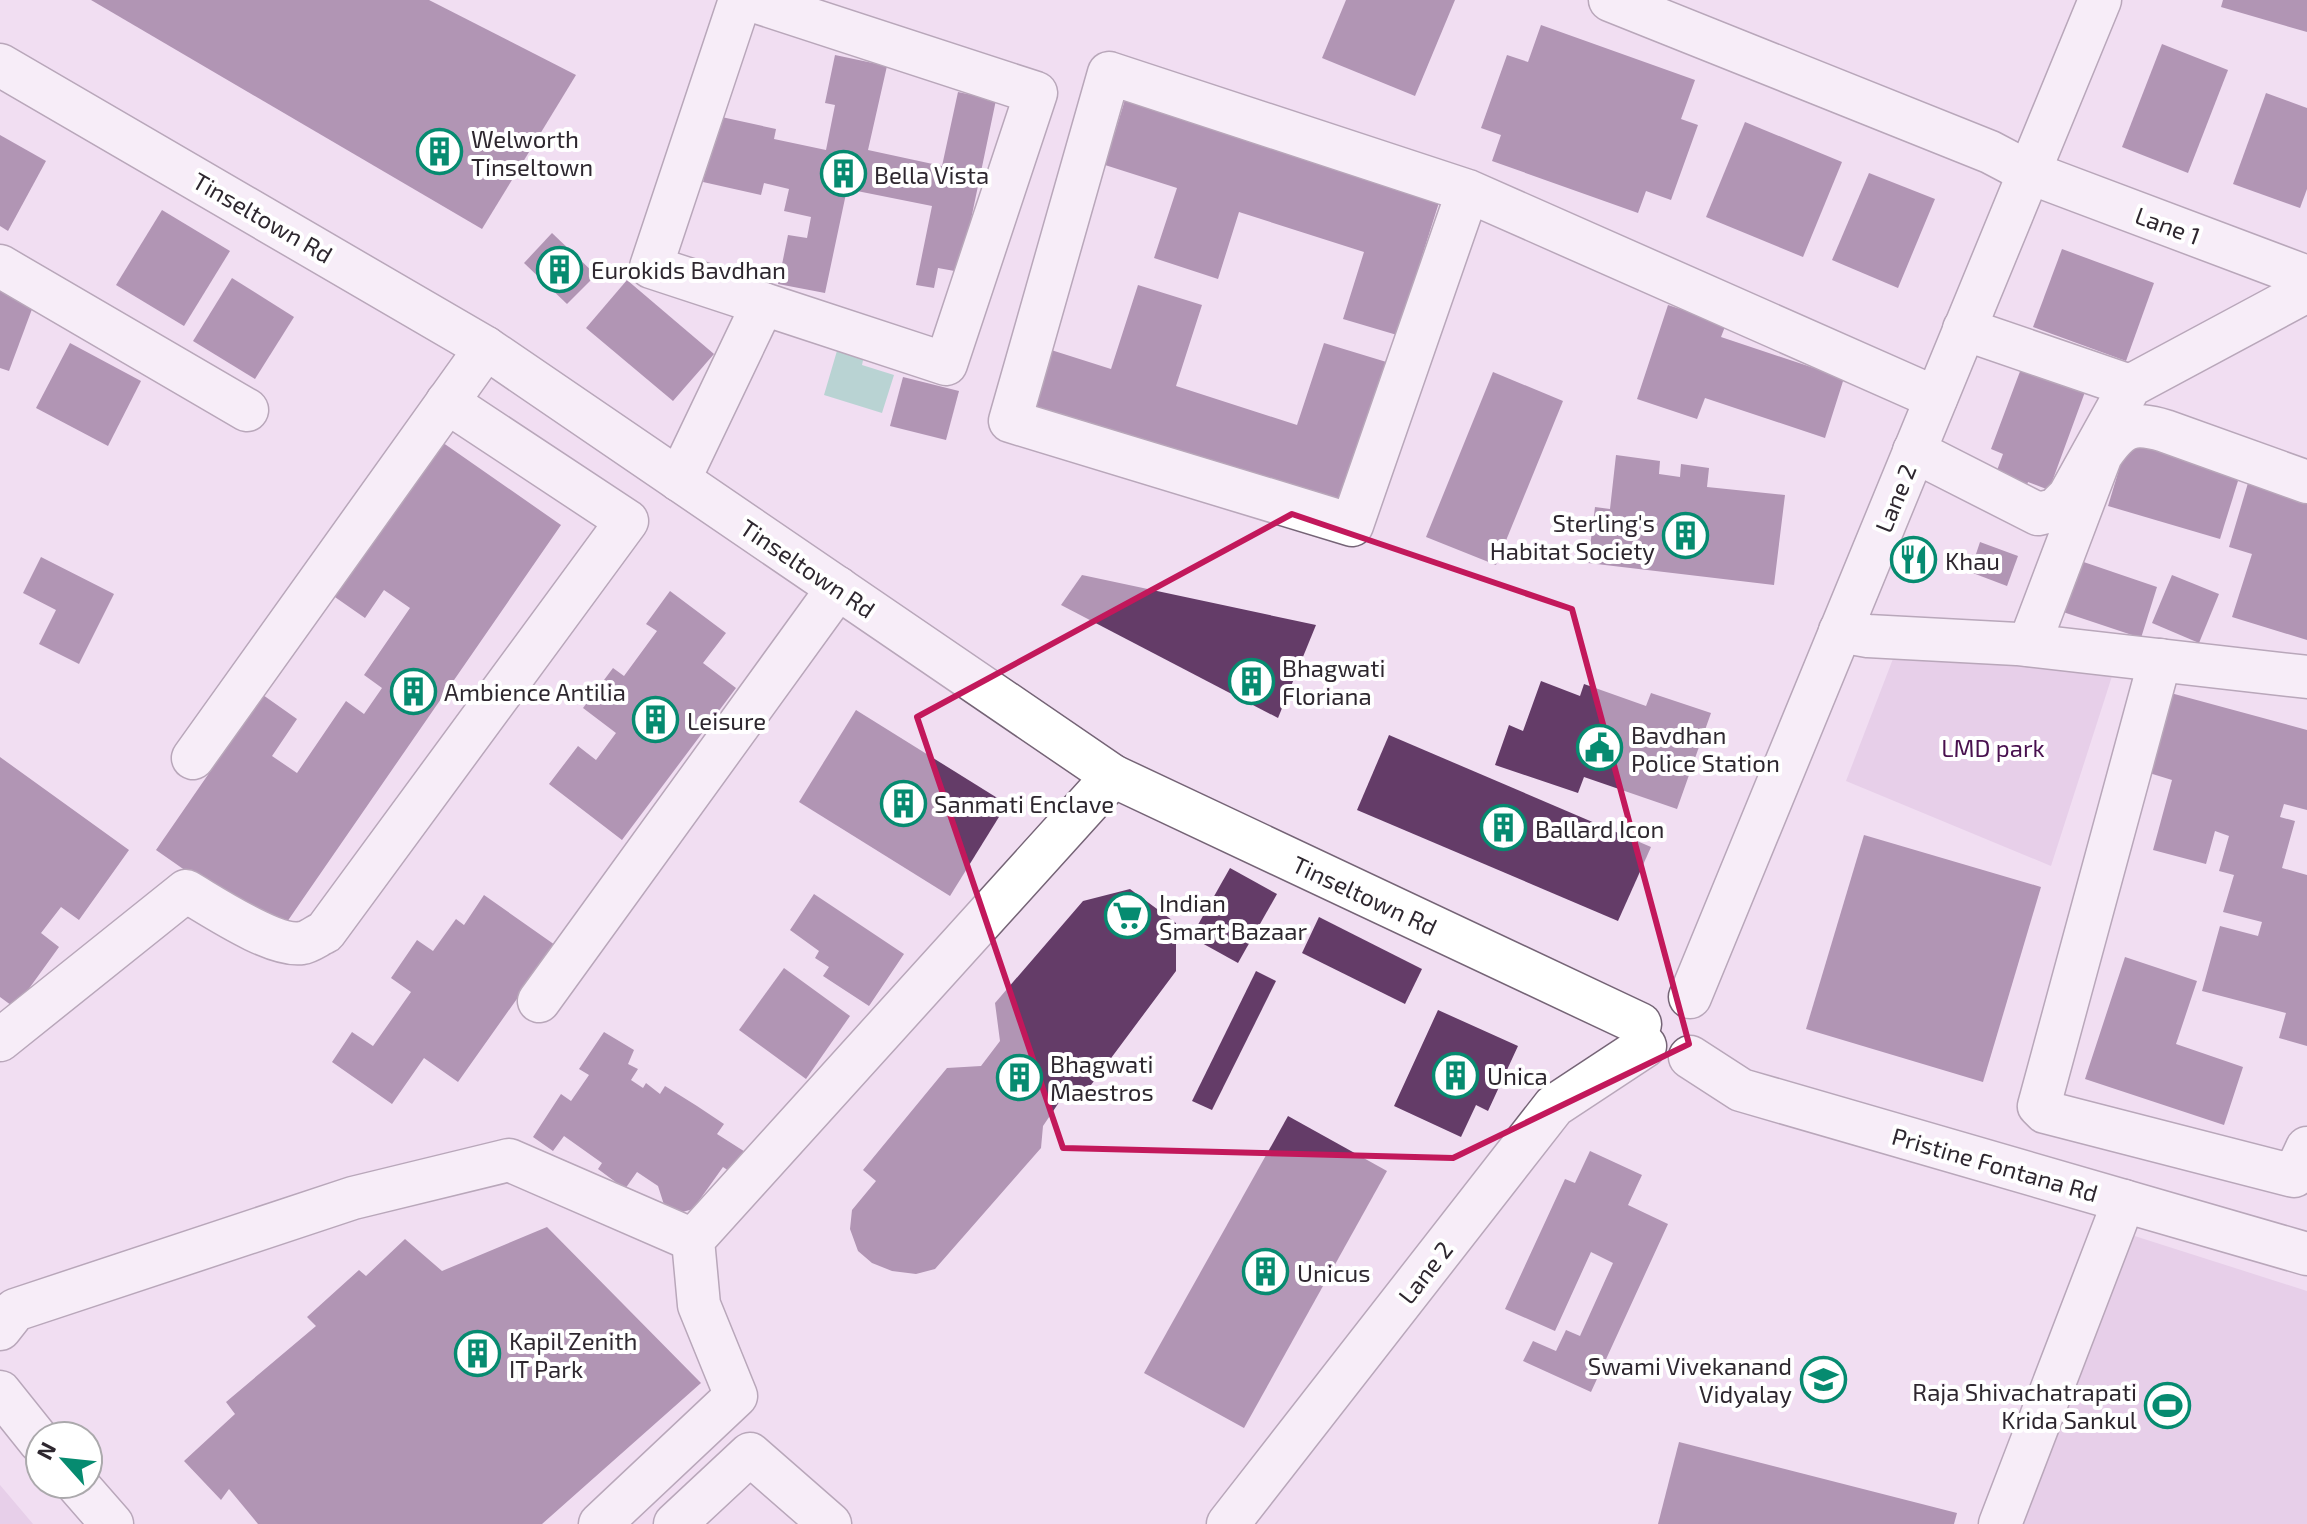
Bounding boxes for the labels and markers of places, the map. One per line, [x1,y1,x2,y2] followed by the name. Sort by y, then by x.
[471,124,593,181] place label: Welworth Tinseltown
[416,128,464,176] building icon: Welworth Tinseltown
[819,150,867,198] building icon: Bella Vista
[874,160,989,189] place label: Bella Vista
[536,245,584,293] building icon: Eurokids Bavdhan
[591,255,786,284] place label: Eurokids Bavdhan
[1490,508,1655,565] place label: Sterling's Habitat Society
[1662,512,1710,560] building icon: Sterling's Habitat Society
[1890,536,1938,584] restaurant icon: Khau
[1945,546,2000,575] place label: Khau
[1282,653,1385,710] place label: Bhagwati Floriana
[1227,657,1275,705] building icon: Bhagwati Floriana
[389,667,437,715] building icon: Ambience Antilia
[444,677,626,706] place label: Ambience Antilia
[632,696,680,744] building icon: Leisure
[687,706,766,735] place label: Leisure
[1631,720,1780,777] place label: Bavdhan Police Station
[1576,724,1624,772] public building icon: Bavdhan Police Station
[879,779,927,827] building icon: Sanmati Enclave
[934,789,1114,818] place label: Sanmati Enclave
[1480,804,1528,852] building icon: Ballard Icon
[1535,814,1664,843] place label: Ballard Icon
[1159,888,1307,945] place label: Indian Smart Bazaar
[1104,892,1152,940] supermarket icon: Indian Smart Bazaar
[1050,1049,1154,1106] place label: Bhagwati Maestros
[1432,1051,1480,1099] building icon: Unica
[995,1053,1043,1101] building icon: Bhagwati Maestros
[1487,1061,1548,1090] place label: Unica
[1242,1248,1290,1296] building icon: Unicus
[1297,1258,1371,1287] place label: Unicus
[509,1326,638,1383] place label: Kapil Zenith IT Park
[454,1330,502,1378] building icon: Kapil Zenith IT Park
[1588,1351,1792,1408] place label: Swami Vivekanand Vidyalay
[1799,1355,1847,1403] school or university icon: Swami Vivekanand Vidyalay
[1912,1377,2137,1434] place label: Raja Shivachatrapati Krida Sankul
[2144,1381,2192,1429] sports icon: Raja Shivachatrapati Krida Sankul

